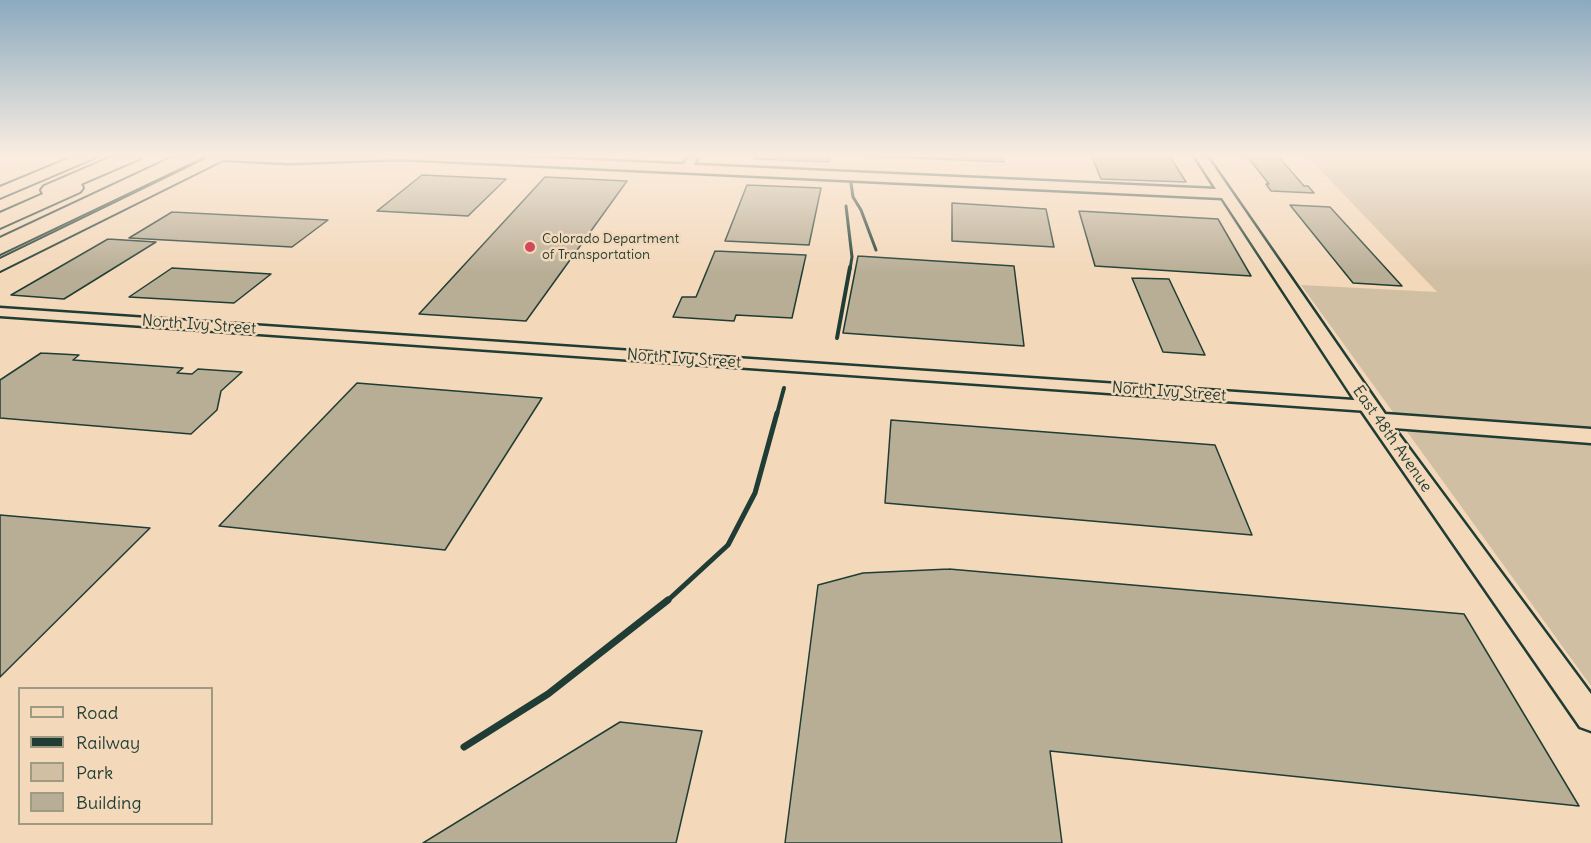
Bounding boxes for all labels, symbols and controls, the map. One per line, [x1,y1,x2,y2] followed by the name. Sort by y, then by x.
[542,231,679,264] place label: Colorado Department of Transportation
[523,240,537,254] marker: Colorado Department of Transportation
[141,311,257,339] street label: North Ivy Street
[626,345,742,373] street label: North Ivy Street
[1111,378,1227,406] street label: North Ivy Street
[1348,382,1436,496] street label: East 48th Avenue
[18,687,213,825] legend
[76,701,118,724] text: Road
[76,731,140,754] text: Railway
[76,761,113,784] text: Park
[76,791,141,814] text: Building

